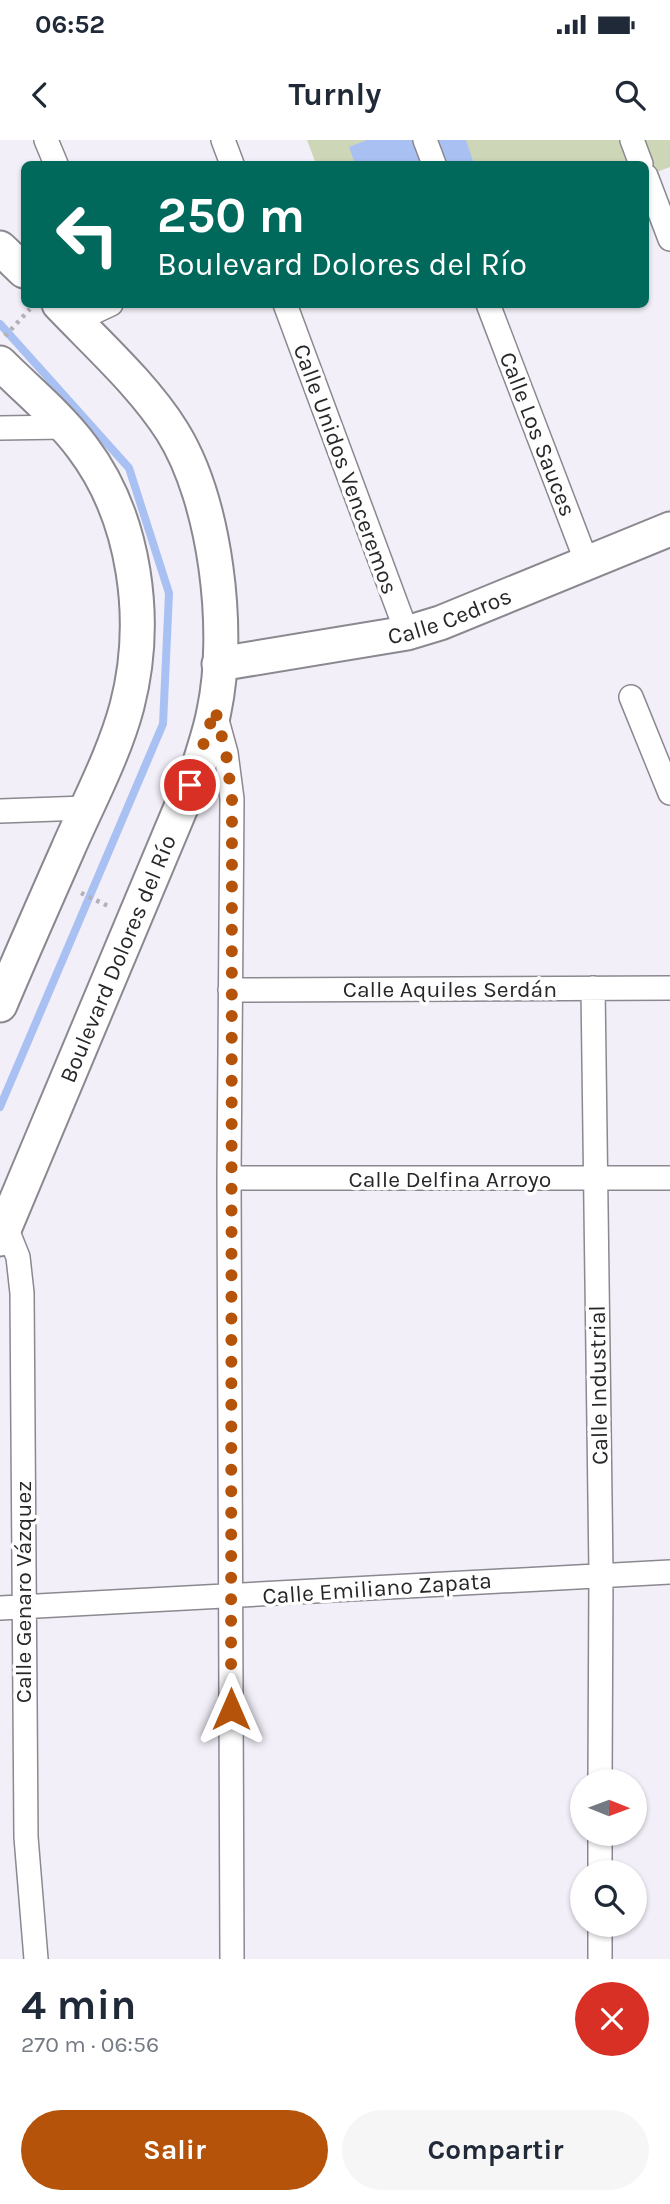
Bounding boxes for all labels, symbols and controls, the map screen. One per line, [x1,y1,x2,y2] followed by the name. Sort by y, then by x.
[35,9,105,40] text: 06:52
[21,76,59,114] icon: back
[289,76,381,113] text: Turnly
[611,76,649,114] icon: search
[157,187,305,244] text: 250 m
[42,189,133,280] icon: left
[157,246,527,283] text: Boulevard Dolores del Río
[288,340,403,598] street label: Calle Unidos Venceremos
[494,348,581,520] street label: Calle Los Sauces
[386,582,515,650] street label: Calle Cedros
[160,755,220,815] pin
[171,766,209,804] icon: arrive
[54,831,182,1087] street label: Boulevard Dolores del Río
[343,976,557,1003] street label: Calle Aquiles Serdán
[349,1166,551,1193] street label: Calle Delfina Arroyo
[584,1305,613,1465] street label: Calle Industrial
[10,1481,37,1703] street label: Calle Genaro Vázquez
[261,1567,493,1610] street label: Calle Emiliano Zapata
[194,1672,268,1746] position arrow
[570,1769,648,1846] north arrow
[570,1769,647,1937] map controls
[570,1860,647,1937] button: search
[21,1980,136,2030] text: 4 min
[575,1982,649,2056] button: close
[21,2031,159,2058] text: 270 m · 06:56
[21,2110,328,2190] button: Salir
[342,2110,649,2190] button: Compartir

